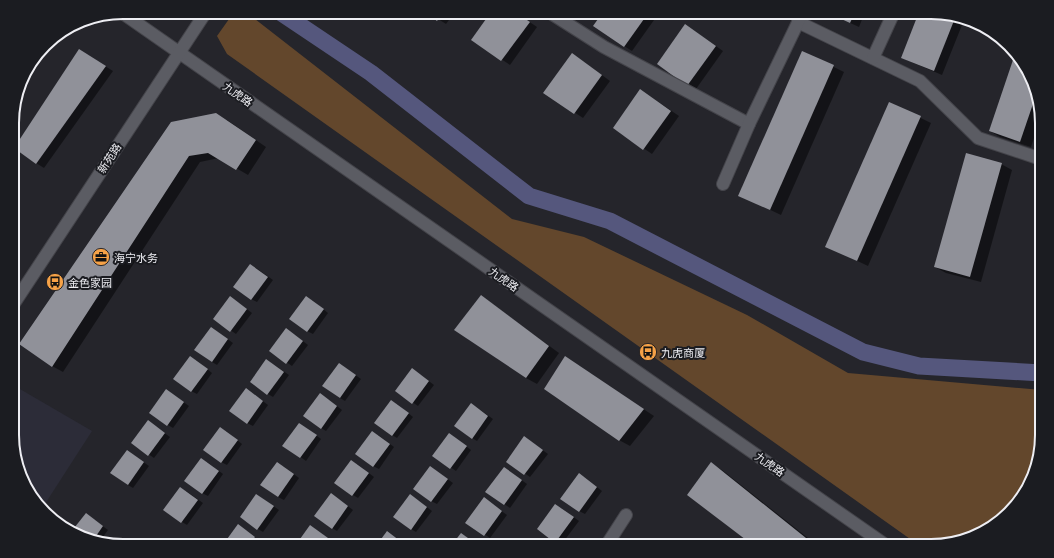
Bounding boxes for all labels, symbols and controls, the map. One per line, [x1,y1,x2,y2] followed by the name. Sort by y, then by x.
[221,79,255,109] street label: 九虎路
[95,141,123,175] street label: 新苑路
[91,247,111,267] office icon: 海宁水务
[114,251,158,264] place label: 海宁水务
[487,264,521,294] street label: 九虎路
[45,272,65,292] bus stop icon: 金色家园
[68,276,112,289] place label: 金色家园
[638,342,658,362] bus stop icon: 九虎商厦
[661,346,705,359] place label: 九虎商厦
[753,449,787,479] street label: 九虎路

